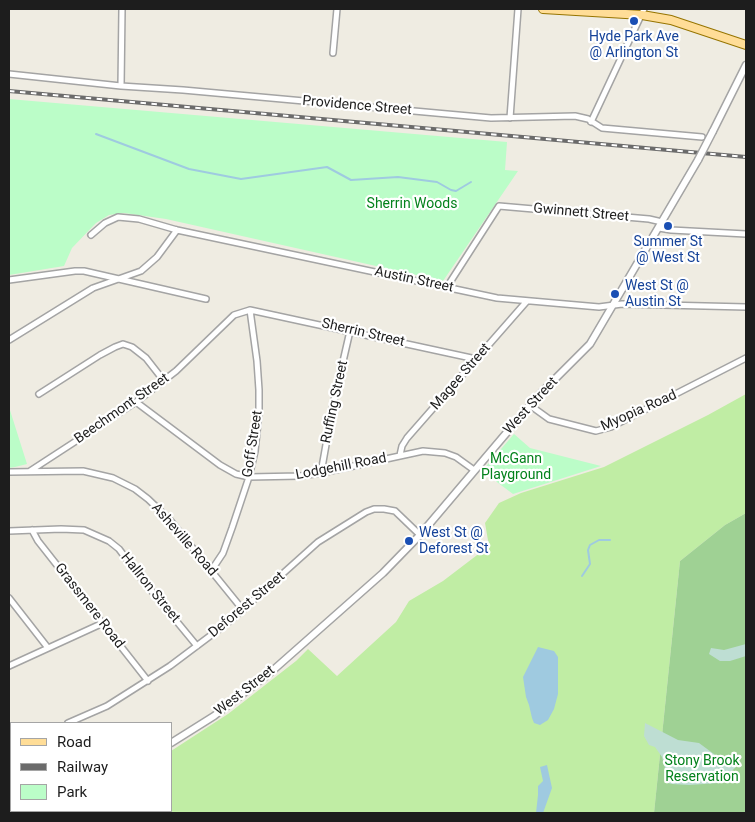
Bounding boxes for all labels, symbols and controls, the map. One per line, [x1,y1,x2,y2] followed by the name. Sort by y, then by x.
[628,15,640,27] marker: Hyde Park Ave @ Arlington St
[589,29,679,62] place label: Hyde Park Ave @ Arlington St
[302,93,412,119] street label: Providence Street
[367,196,457,212] park label: Sherrin Woods
[532,200,630,226] street label: Gwinnett Street
[662,220,674,232] marker: Summer St @ West St
[633,234,703,266] place label: Summer St @ West St
[373,263,455,297] street label: Austin Street
[625,278,689,310] place label: West St @ Austin St
[609,288,621,300] marker: West St @ Austin St
[320,315,406,351] street label: Sherrin Street
[427,340,495,414] street label: Magee Street
[318,359,352,445] street label: Ruffing Street
[71,370,173,448] street label: Beechmont Street
[500,374,562,438] street label: West Street
[598,387,680,435] street label: Myopia Road
[239,409,267,479] street label: Goff Street
[294,450,388,484] street label: Lodgehill Road
[481,451,551,484] park label: McGann Playground
[148,500,220,580] street label: Asheville Road
[419,525,489,558] place label: West St @ Deforest St
[403,535,415,547] marker: West St @ Deforest St
[117,550,183,626] street label: Hallron Street
[51,560,127,652] street label: Grassmere Road
[206,568,288,642] street label: Deforest Street
[212,662,278,720] street label: West Street
[10,722,172,812] legend
[57,733,91,751] text: Road
[665,753,739,786] park label: Stony Brook Reservation
[57,758,108,776] text: Railway
[57,783,87,801] text: Park

